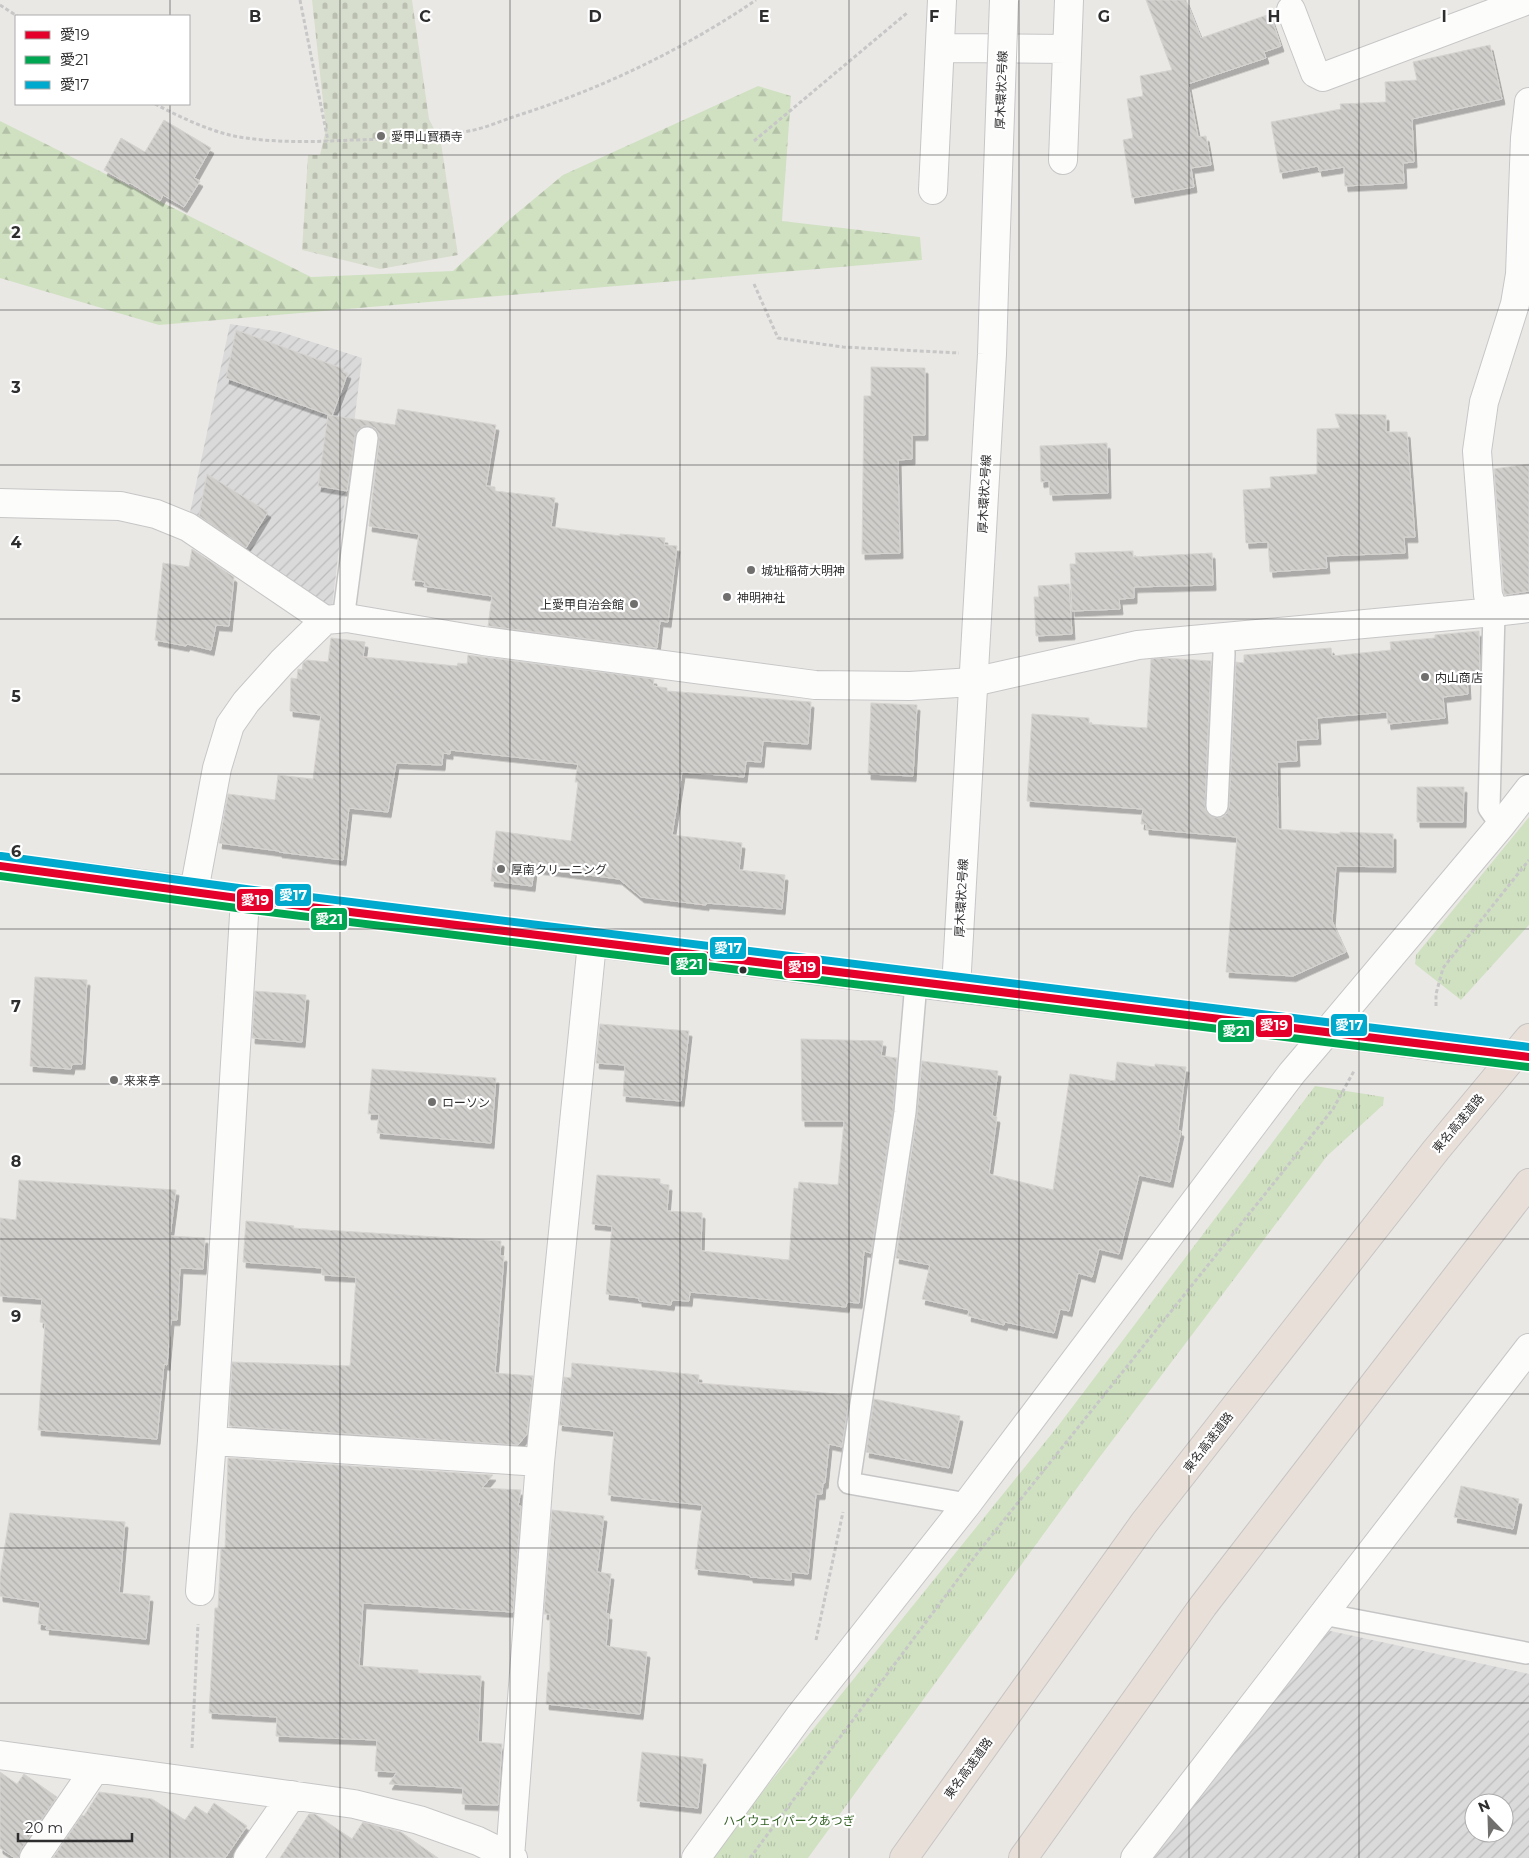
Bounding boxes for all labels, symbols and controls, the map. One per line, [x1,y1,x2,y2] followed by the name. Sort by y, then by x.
[249,7,261,26] text: B
[419,7,431,26] text: C
[588,7,602,26] text: D
[759,7,769,26] text: E
[929,7,939,26] text: F
[1098,7,1110,26] text: G
[1268,7,1280,26] text: H
[1441,7,1447,26] text: I
[15,15,190,105] legend
[60,25,90,44] text: 愛19
[60,50,89,69] text: 愛21
[992,50,1010,130] street label: 厚木環状2号線
[60,75,89,94] text: 愛17
[391,129,463,144] place label: 愛甲山寳積寺
[375,130,387,142] marker: 愛甲山寳積寺
[11,223,21,242] text: 2
[10,378,21,397] text: 3
[974,454,994,534] street label: 厚木環状2号線
[10,533,22,552] text: 4
[761,563,845,578] place label: 城址稲荷大明神
[745,564,757,576] marker: 城址稲荷大明神
[737,590,785,605] place label: 神明神社
[721,591,733,603] marker: 神明神社
[540,597,624,612] place label: 上愛甲自治会館
[628,598,640,610] marker: 上愛甲自治会館
[1435,670,1483,685] place label: 内山商店
[1419,671,1431,683] marker: 内山商店
[11,687,21,706] text: 5
[11,842,21,861] text: 6
[951,858,971,938] street label: 厚木環状2号線
[511,862,607,877] place label: 厚南クリーニング
[495,863,507,875] marker: 厚南クリーニング
[274,883,312,907] line badge: 愛17
[279,886,307,904] text: 愛17
[236,888,274,912] line badge: 愛19
[241,891,269,909] text: 愛19
[310,907,348,931] line badge: 愛21
[315,910,343,928] text: 愛21
[709,936,747,960] line badge: 愛17
[714,939,742,957] text: 愛17
[670,952,708,976] line badge: 愛21
[675,955,703,973] text: 愛21
[783,955,821,979] line badge: 愛19
[788,958,816,976] text: 愛19
[738,965,748,975] unlabelled marker
[11,997,21,1016] text: 7
[1330,1013,1368,1037] line badge: 愛17
[1255,1014,1293,1038] line badge: 愛19
[1260,1016,1288,1034] text: 愛19
[1335,1016,1363,1034] text: 愛17
[1217,1019,1255,1043] line badge: 愛21
[1222,1022,1250,1040] text: 愛21
[124,1073,160,1088] place label: 来来亭
[108,1074,120,1086] marker: 来来亭
[1429,1091,1487,1155] street label: 東名高速道路
[442,1095,490,1110] place label: ローソン
[426,1096,438,1108] marker: ローソン
[11,1152,21,1171] text: 8
[11,1307,21,1326] text: 9
[1180,1409,1236,1475] street label: 東名高速道路
[941,1734,995,1802] street label: 東名高速道路
[1464,1793,1514,1843] north arrow
[1475,1796,1493,1817] text: N
[18,1810,131,1842] scale bar
[723,1813,855,1828] park label: ハイウェイパークあつぎ
[25,1818,63,1837] text: 20 m

